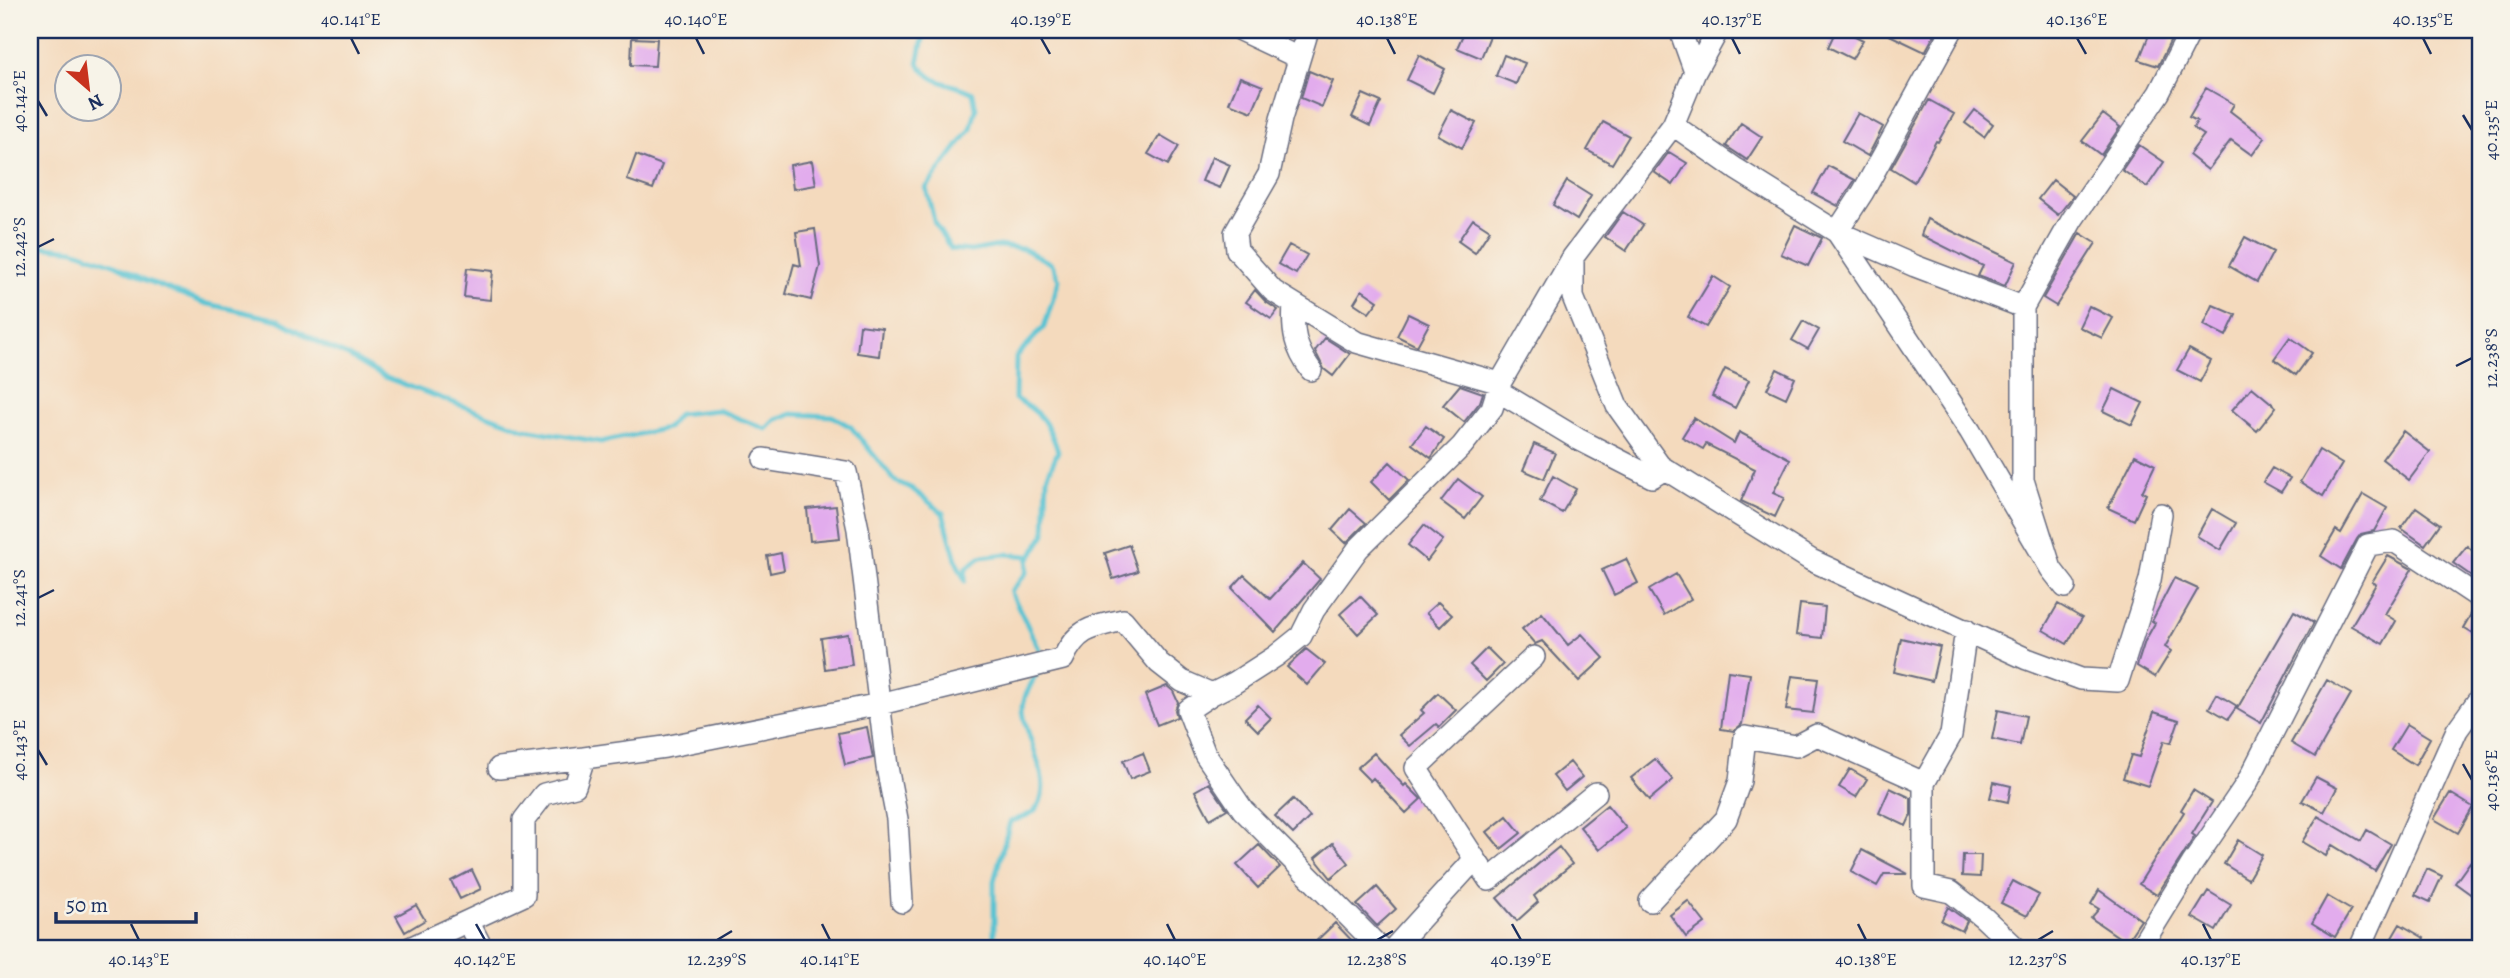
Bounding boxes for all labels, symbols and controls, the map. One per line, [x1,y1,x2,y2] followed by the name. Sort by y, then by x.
[321,7,381,31] text: 40.141°E
[664,7,728,31] text: 40.140°E
[1010,7,1072,31] text: 40.139°E
[1356,7,1418,31] text: 40.138°E
[1702,7,1762,31] text: 40.137°E
[2046,7,2108,31] text: 40.136°E
[2393,7,2453,31] text: 40.135°E
[52,52,122,122] north arrow
[7,70,31,132] text: 40.142°E
[83,87,108,117] text: N
[2479,100,2503,160] text: 40.135°E
[7,217,31,277] text: 12.242°S
[2479,328,2503,388] text: 12.238°S
[7,569,31,627] text: 12.241°S
[7,719,31,781] text: 40.143°E
[2479,749,2503,811] text: 40.136°E
[56,880,196,924] scale bar
[66,891,108,919] text: 50 m
[108,947,170,971] text: 40.143°E
[454,947,516,971] text: 40.142°E
[687,947,747,971] text: 12.239°S
[800,947,860,971] text: 40.141°E
[1143,947,1207,971] text: 40.140°E
[1347,947,1407,971] text: 12.238°S
[1490,947,1552,971] text: 40.139°E
[1835,947,1897,971] text: 40.138°E
[2009,947,2067,971] text: 12.237°S
[2181,947,2241,971] text: 40.137°E

